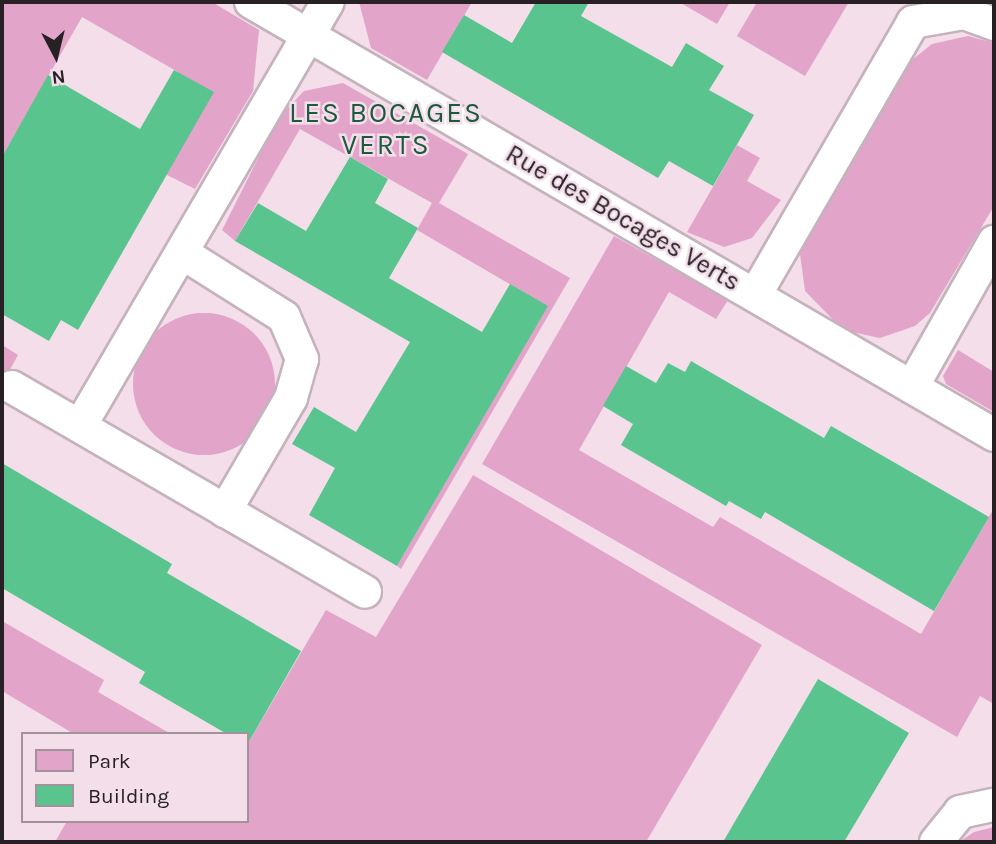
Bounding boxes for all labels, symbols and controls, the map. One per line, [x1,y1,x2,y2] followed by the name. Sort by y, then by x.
[21,21,91,91] north arrow
[50,65,67,89] text: N
[290,96,482,162] district label: LES BOCAGES VERTS
[500,138,746,298] street label: Rue des Bocages Verts
[21,732,248,823] legend
[88,749,131,773] text: Park
[88,784,169,808] text: Building

